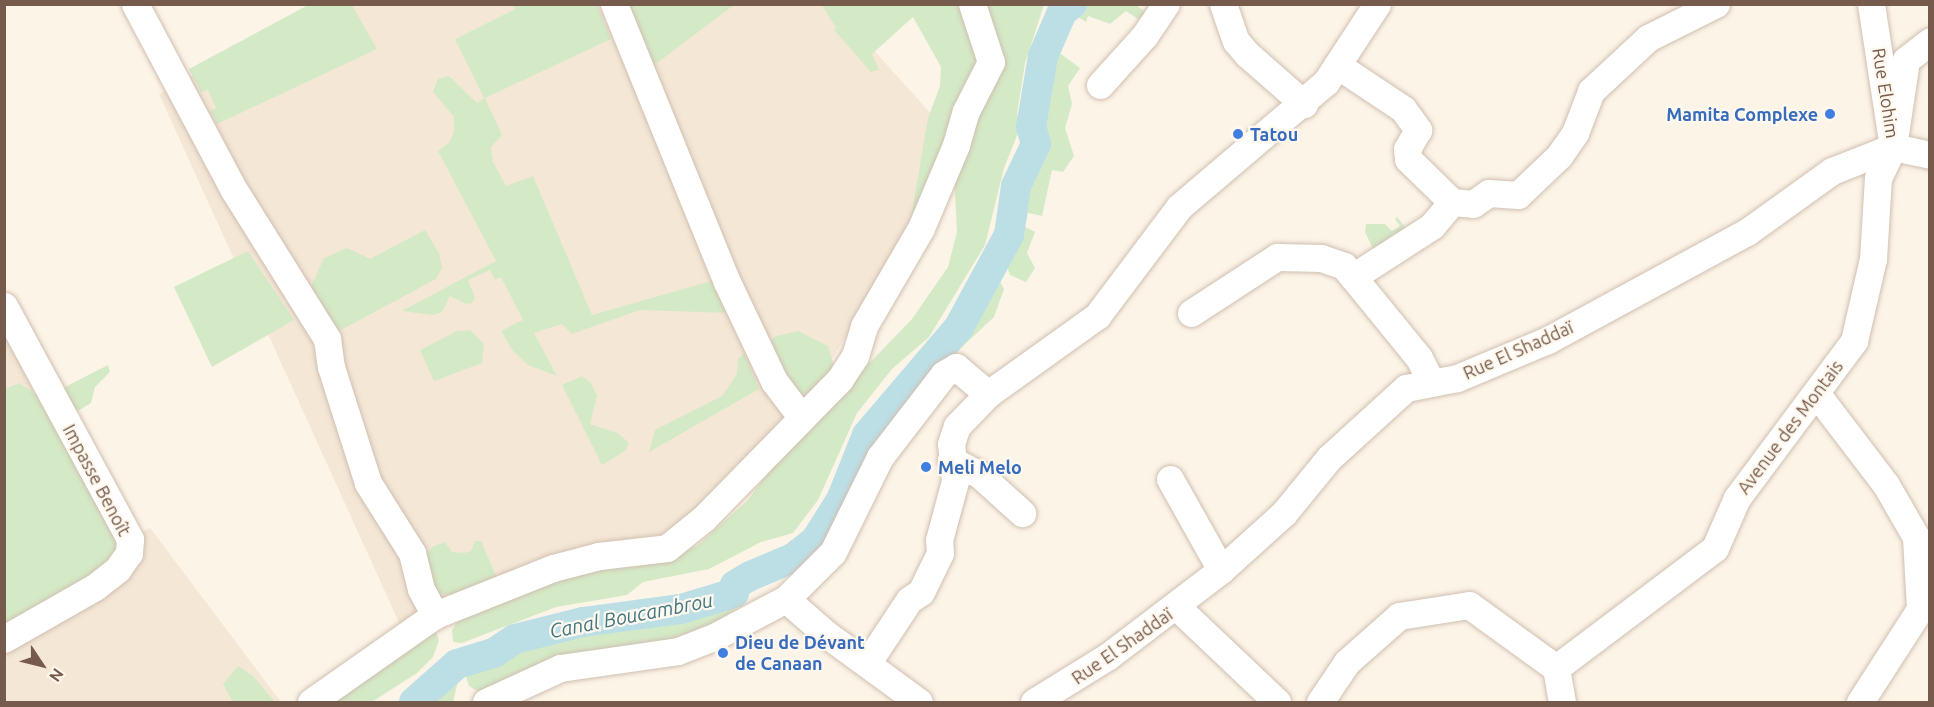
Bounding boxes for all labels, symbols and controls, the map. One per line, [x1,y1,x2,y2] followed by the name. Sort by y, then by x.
[1868,46,1904,140] street label: Rue Elohim
[1666,103,1818,125] place label: Mamita Complexe
[1823,107,1837,121] marker: Mamita Complexe
[1250,123,1298,145] place label: Tatou
[1231,127,1245,141] marker: Tatou
[1460,316,1576,384] street label: Rue El Shaddaï
[1733,356,1847,498] street label: Avenue des Montais
[59,421,135,539] street label: Impasse Benoît
[938,456,1022,478] place label: Meli Melo
[919,460,933,474] marker: Meli Melo
[547,587,715,643] water label: Canal Boucambrou
[1067,603,1177,689] street label: Rue El Shaddaï
[735,632,865,674] place label: Dieu de Dévant de Canaan
[12,635,72,695] north arrow
[716,646,730,660] marker: Dieu de Dévant de Canaan
[46,665,68,685] text: N

